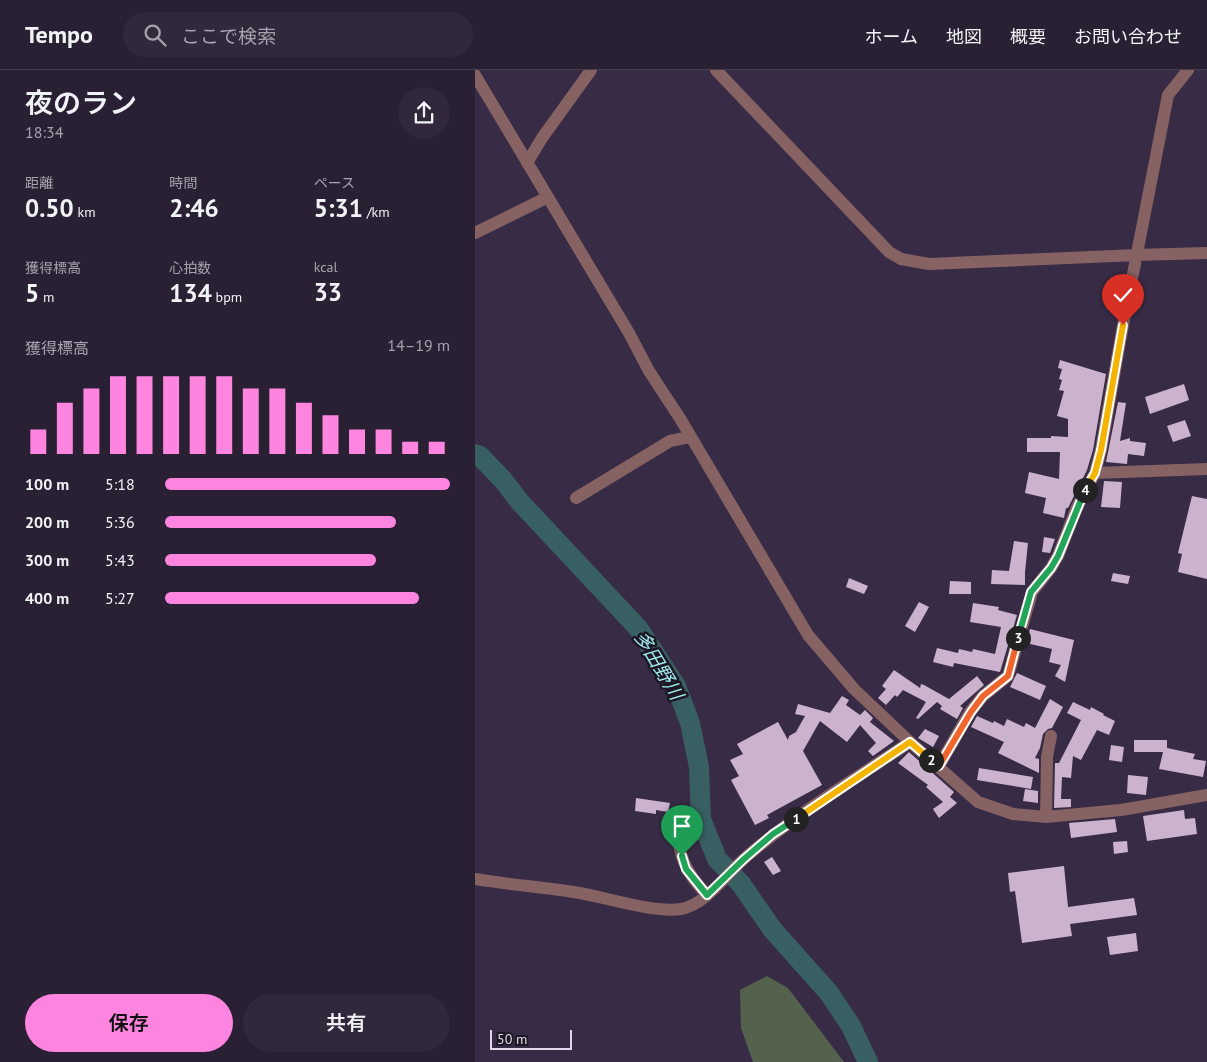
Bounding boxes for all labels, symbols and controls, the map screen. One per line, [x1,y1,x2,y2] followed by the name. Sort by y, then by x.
[123,12,473,57] search box
[25,19,93,50] text: Tempo
[141,21,169,49] icon: search
[181,24,276,48] text: ここで検索
[865,25,918,48] text: ホーム
[946,25,982,48] text: 地図
[1010,25,1046,48] text: 概要
[1074,25,1182,48] text: お問い合わせ
[25,84,137,121] text: 夜のラン
[398,87,450,139] button: share
[25,122,63,142] text: 18:34
[25,174,53,192] text: 距離
[169,174,197,192] text: 時間
[314,174,355,192] text: ペース
[25,192,74,224] text: 0.50
[169,192,219,224] text: 2:46
[314,192,363,224] text: 5:31
[74,203,96,221] text: km
[363,203,390,221] text: /km
[314,258,338,276] text: kcal
[25,259,81,277] text: 獲得標高
[169,259,211,277] text: 心拍数
[1102,274,1144,325] pin
[314,276,342,308] text: 33
[25,277,39,309] text: 5
[169,277,212,309] text: 134
[1109,281,1137,309] icon: check
[39,288,54,306] text: m
[212,288,242,306] text: bpm
[387,335,450,355] text: 14–19 m
[25,338,89,358] text: 獲得標高
[25,474,69,494] text: 100 m
[105,474,135,494] text: 5:18
[1073,478,1097,502] pin: 4
[1082,481,1089,499] text: 4
[25,512,69,532] text: 200 m
[105,512,135,532] text: 5:36
[25,550,69,570] text: 300 m
[105,550,135,570] text: 5:43
[25,588,69,608] text: 400 m
[105,588,135,608] text: 5:27
[629,626,690,705] water label: 多田野川
[1005,626,1031,650] pin: 3
[1015,629,1022,647] text: 3
[919,748,943,772] pin: 2
[928,751,935,769] text: 2
[661,805,703,856] pin
[783,806,809,832] pin: 1
[793,810,800,828] text: 1
[668,812,696,840] icon: arrive
[25,994,233,1052] button: 保存
[243,994,450,1052] button: 共有
[490,1027,573,1050] scale bar
[497,1030,527,1048] text: 50 m

